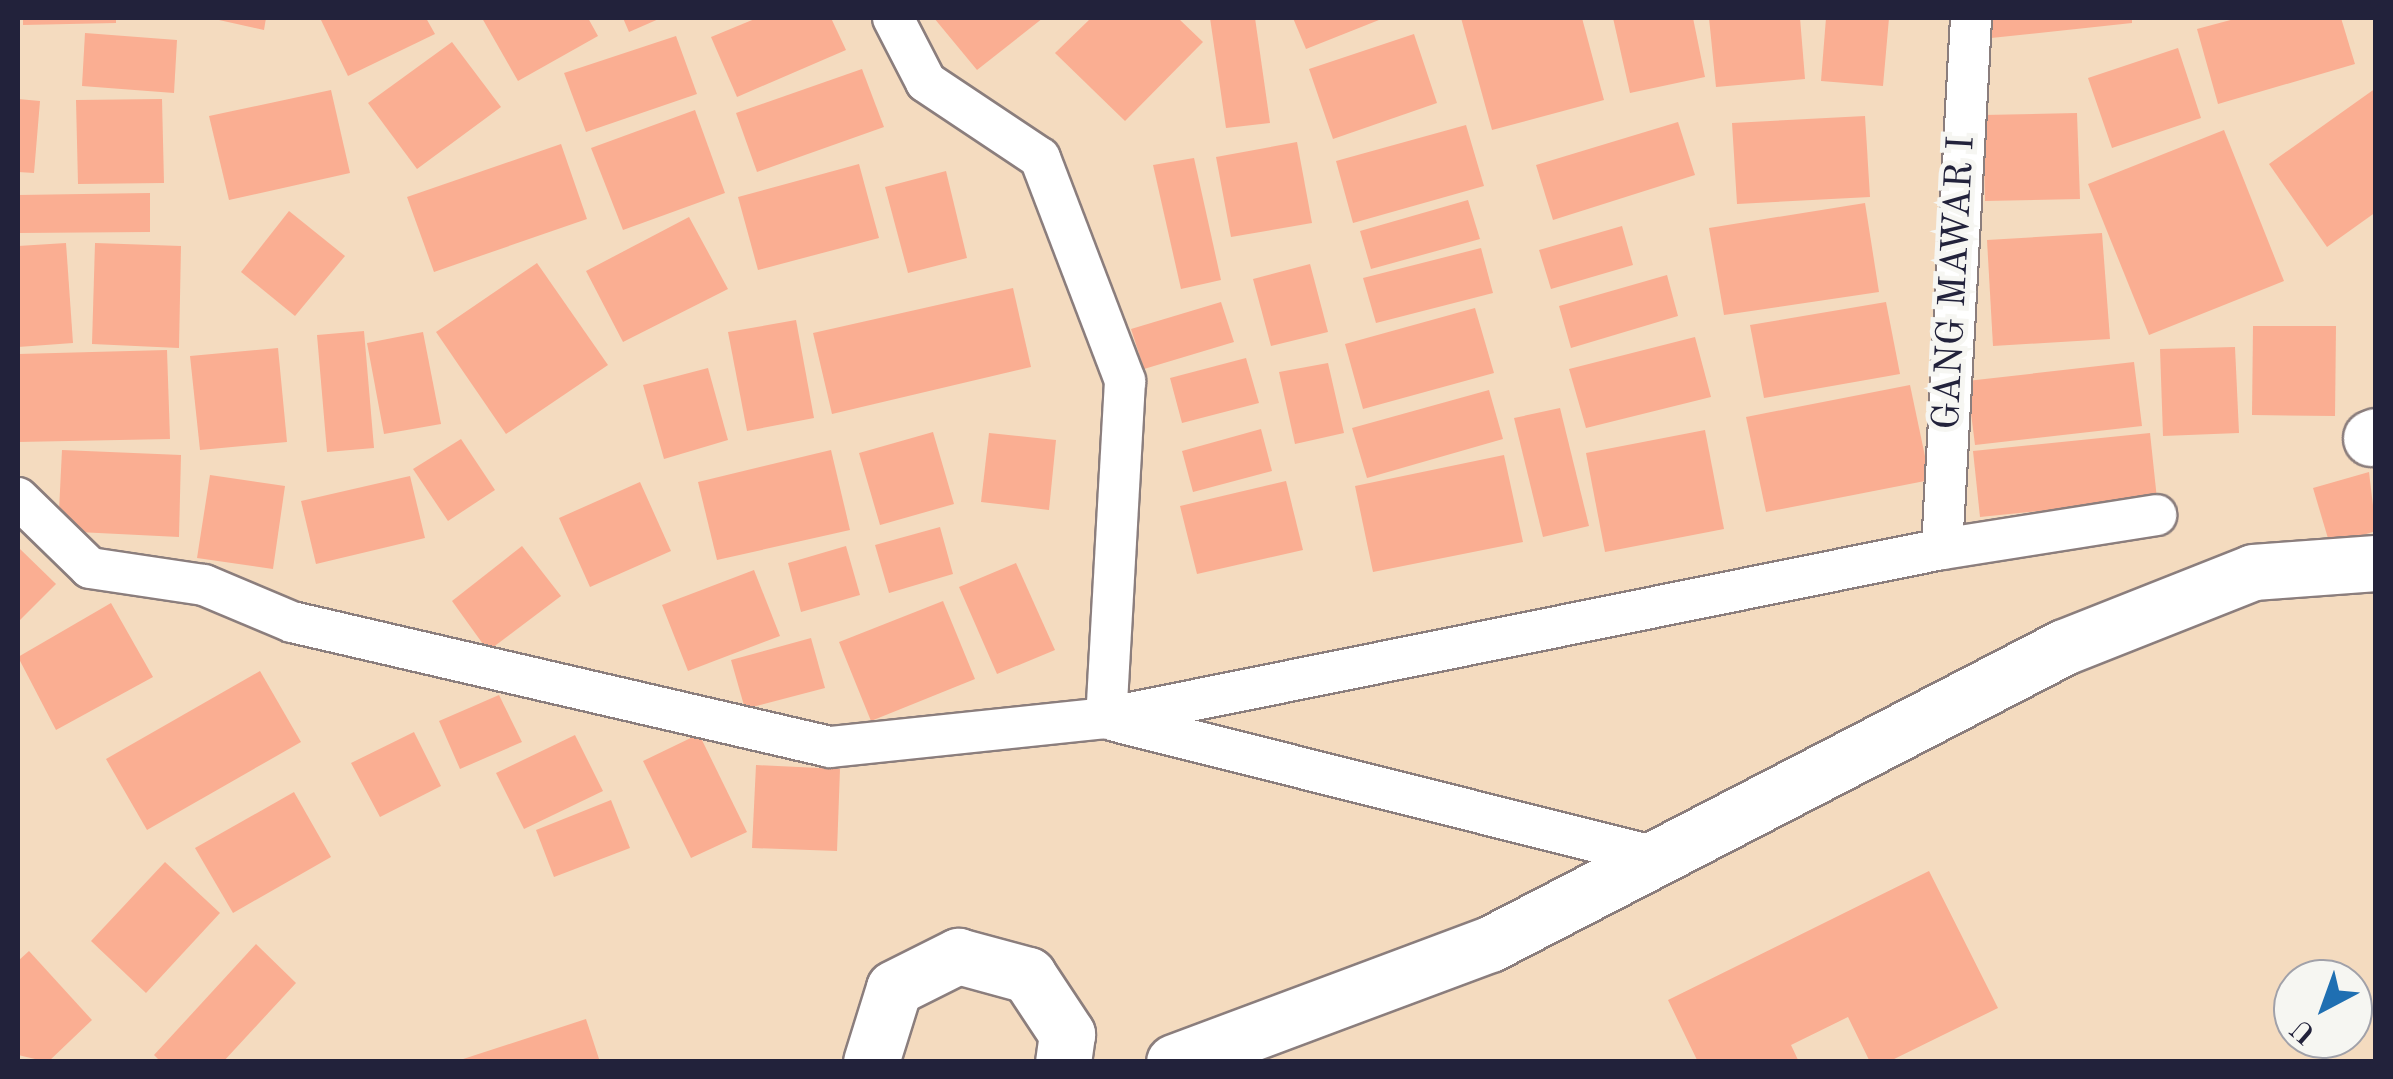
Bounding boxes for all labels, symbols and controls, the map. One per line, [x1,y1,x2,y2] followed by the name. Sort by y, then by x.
[1926,135,1986,431] street label: GANG MAWAR I
[2273,959,2373,1059] north arrow
[2287,1012,2322,1048] text: U

